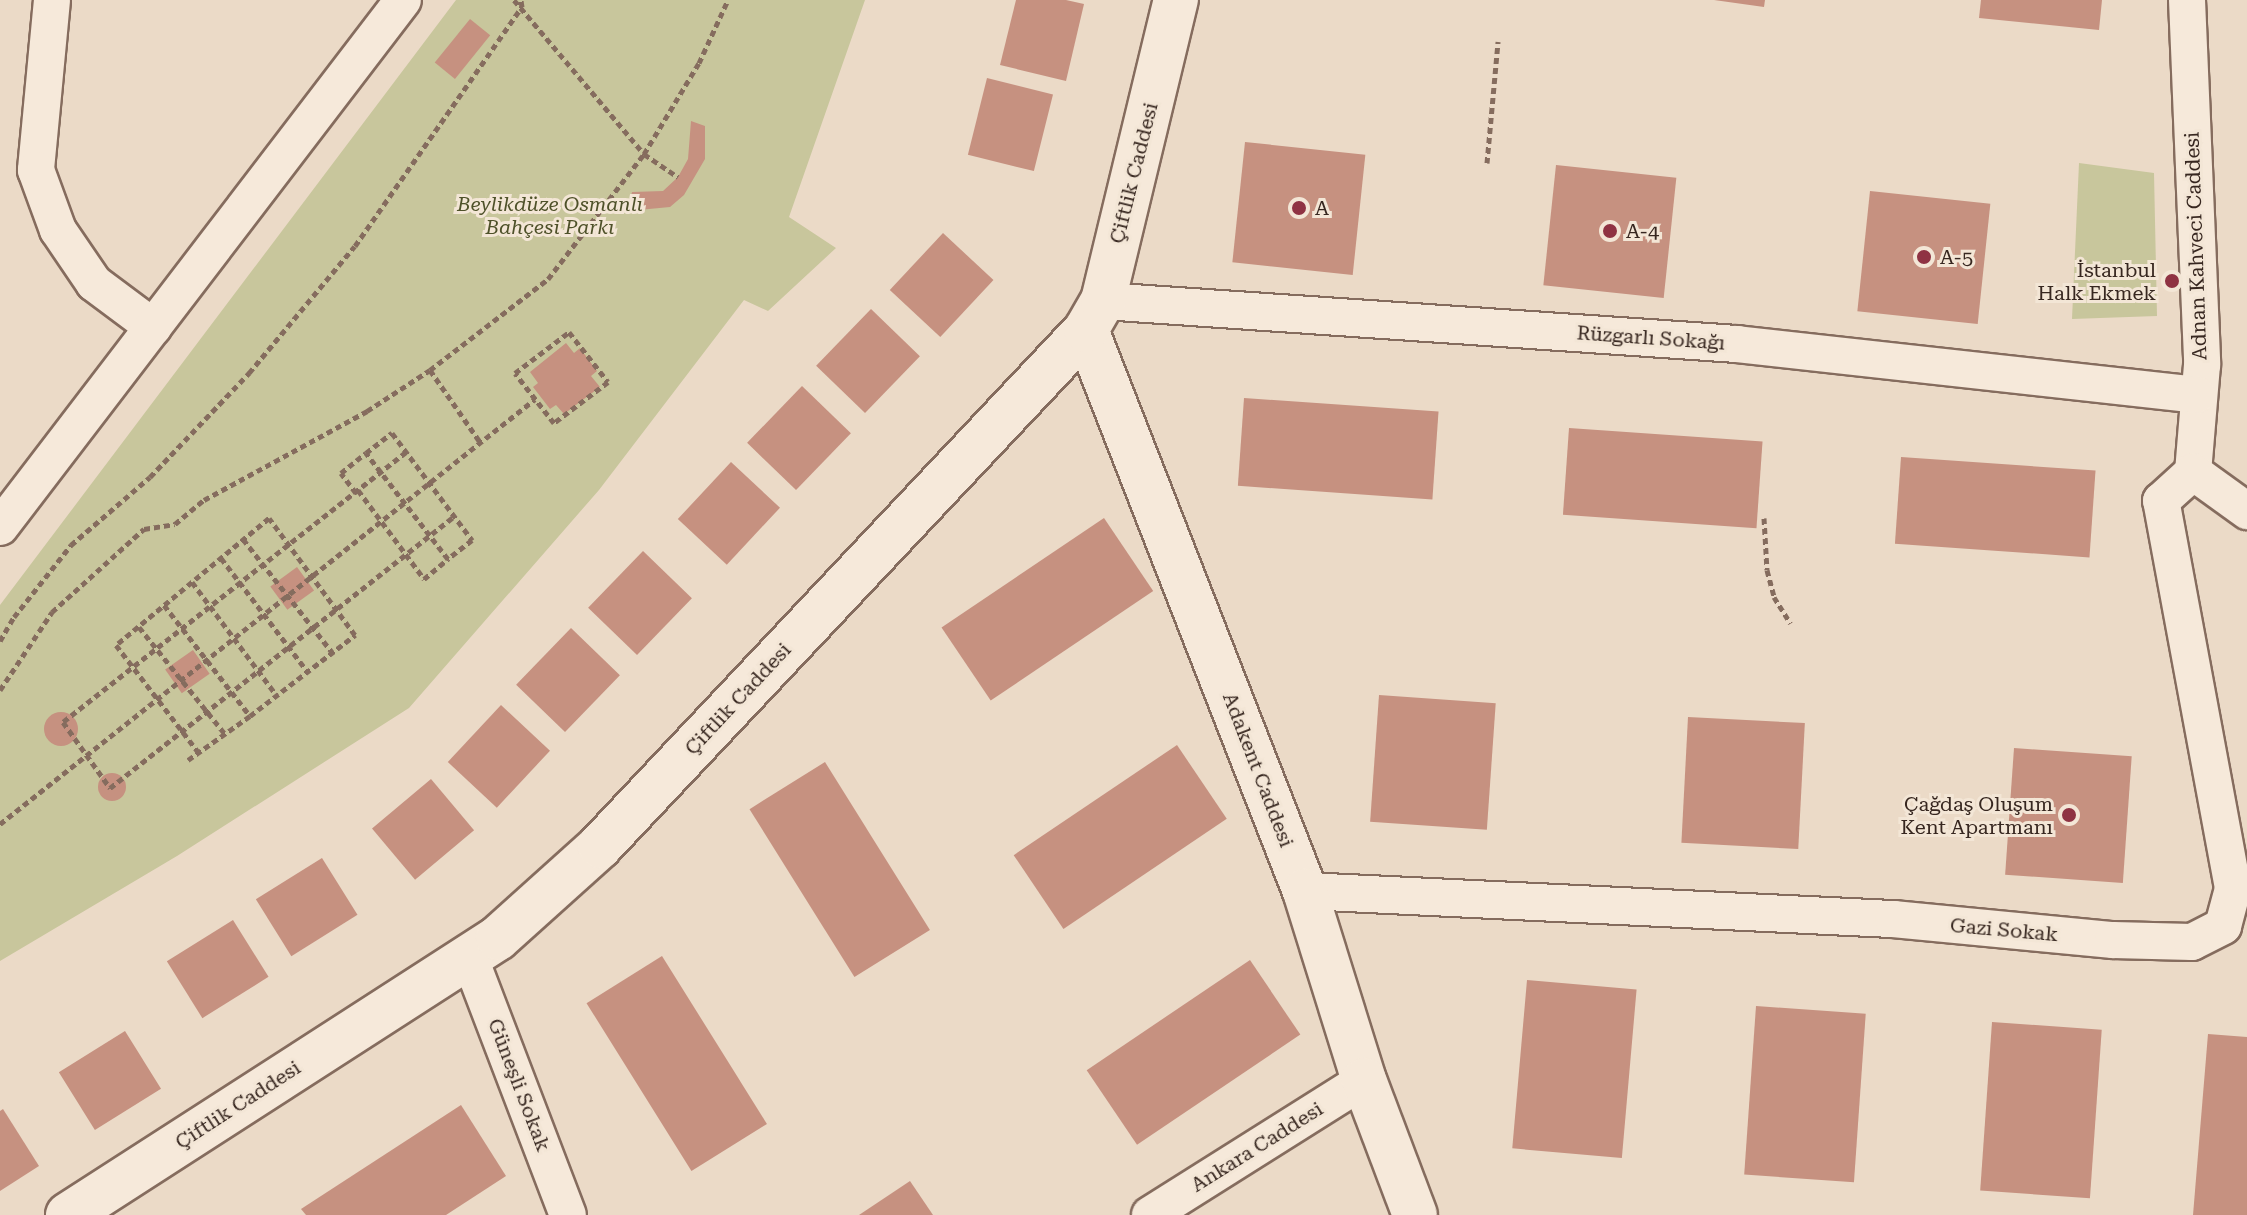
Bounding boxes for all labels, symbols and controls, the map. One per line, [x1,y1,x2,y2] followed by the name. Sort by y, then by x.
[1105,100,1163,246] street label: Çiftlik Caddesi
[2180,131,2212,361] street label: Adnan Kahveci Caddesi
[457,193,643,240] park label: Beylikdüze Osmanlı Bahçesi Parkı
[1315,196,1329,220] place label: A
[1290,199,1308,217] marker: A
[1626,219,1659,243] place label: A-4
[1601,222,1619,240] marker: A-4
[1940,245,1973,269] place label: A-5
[1915,248,1933,266] marker: A-5
[2038,258,2156,305] place label: İstanbul Halk Ekmek
[2163,272,2181,290] marker: İstanbul Halk Ekmek
[1576,321,1726,355] street label: Rüzgarlı Sokağı
[680,638,796,760] street label: Çiftlik Caddesi
[1217,689,1299,851] street label: Adakent Caddesi
[1901,792,2053,839] place label: Çağdaş Oluşum Kent Apartmanı
[2060,806,2078,824] marker: Çağdaş Oluşum Kent Apartmanı
[1949,913,2059,947] street label: Gazi Sokak
[483,1015,555,1155] street label: Güneşli Sokak
[171,1056,305,1154] street label: Çiftlik Caddesi
[1187,1097,1327,1197] street label: Ankara Caddesi

